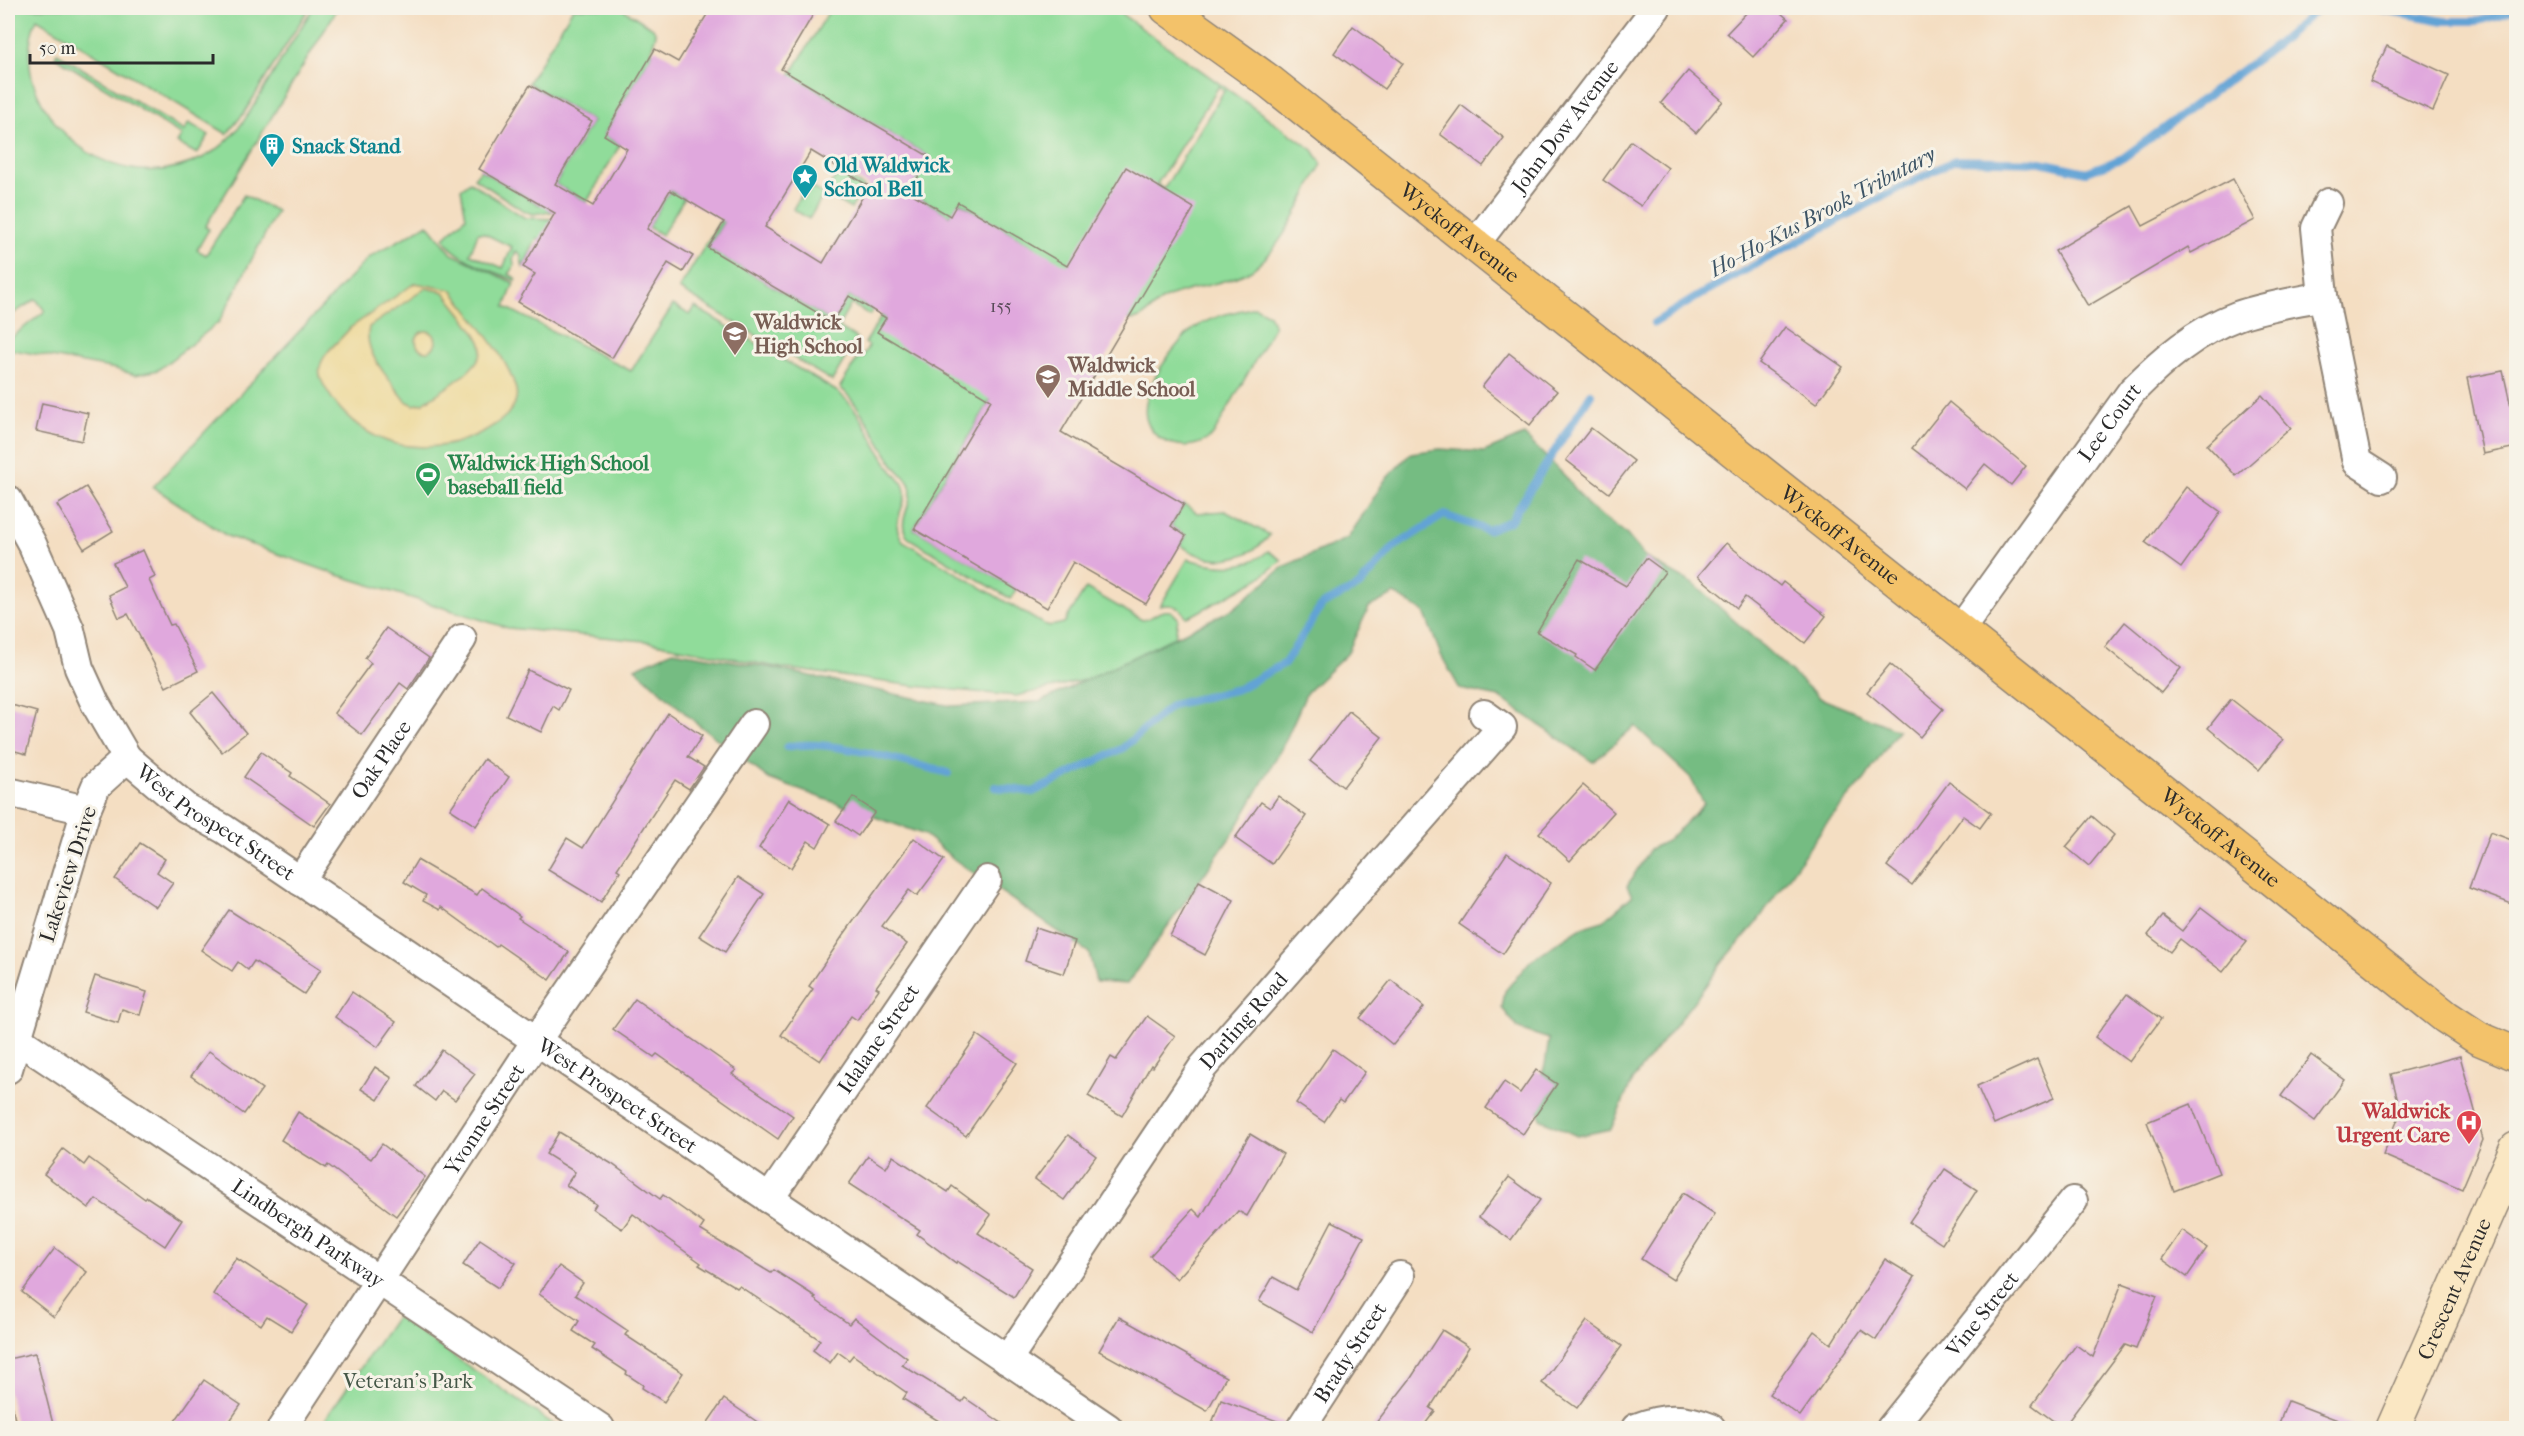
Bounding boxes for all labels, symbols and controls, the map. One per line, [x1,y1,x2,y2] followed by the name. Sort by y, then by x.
[30,27,213,65] scale bar
[39,38,76,59] text: 50 m
[1505,55,1624,199] street label: John Dow Avenue
[257,131,287,169] building icon: Snack Stand
[292,134,401,158] place label: Snack Stand
[1704,141,1941,283] water label: Ho-Ho-Kus Brook Tributary
[824,153,951,201] place label: Old Waldwick School Bell
[790,162,820,200] place icon: Old Waldwick School Bell
[1394,177,1524,288] street label: Wyckoff Avenue
[990,296,1012,317] house number: 155
[753,310,863,358] place label: Waldwick High School
[720,319,750,357] school or university icon: Waldwick High School
[1067,353,1196,401] place label: Waldwick Middle School
[1033,362,1063,400] school or university icon: Waldwick Middle School
[2073,377,2146,466] street label: Lee Court
[447,451,649,499] place label: Waldwick High School baseball field
[413,460,443,498] sports icon: Waldwick High School baseball field
[1775,480,1905,590] street label: Wyckoff Avenue
[346,716,416,804] street label: Oak Place
[131,759,300,886] street label: West Prospect Street
[2155,782,2285,892] street label: Wyckoff Avenue
[35,803,101,945] street label: Lakeview Drive
[1195,967,1293,1074] street label: Darling Road
[833,979,925,1098] street label: Idalane Street
[532,1032,702,1158] street label: West Prospect Street
[439,1059,530,1180] street label: Yvonne Street
[2335,1099,2451,1147] place label: Waldwick Urgent Care
[2454,1108,2484,1146] hospital icon: Waldwick Urgent Care
[227,1174,390,1293] street label: Lindbergh Parkway
[2413,1214,2496,1364] street label: Crescent Avenue
[1940,1266,2024,1362] street label: Vine Street
[1309,1298,1392,1407] street label: Brady Street
[342,1369,473,1393] park label: Veteran's Park

